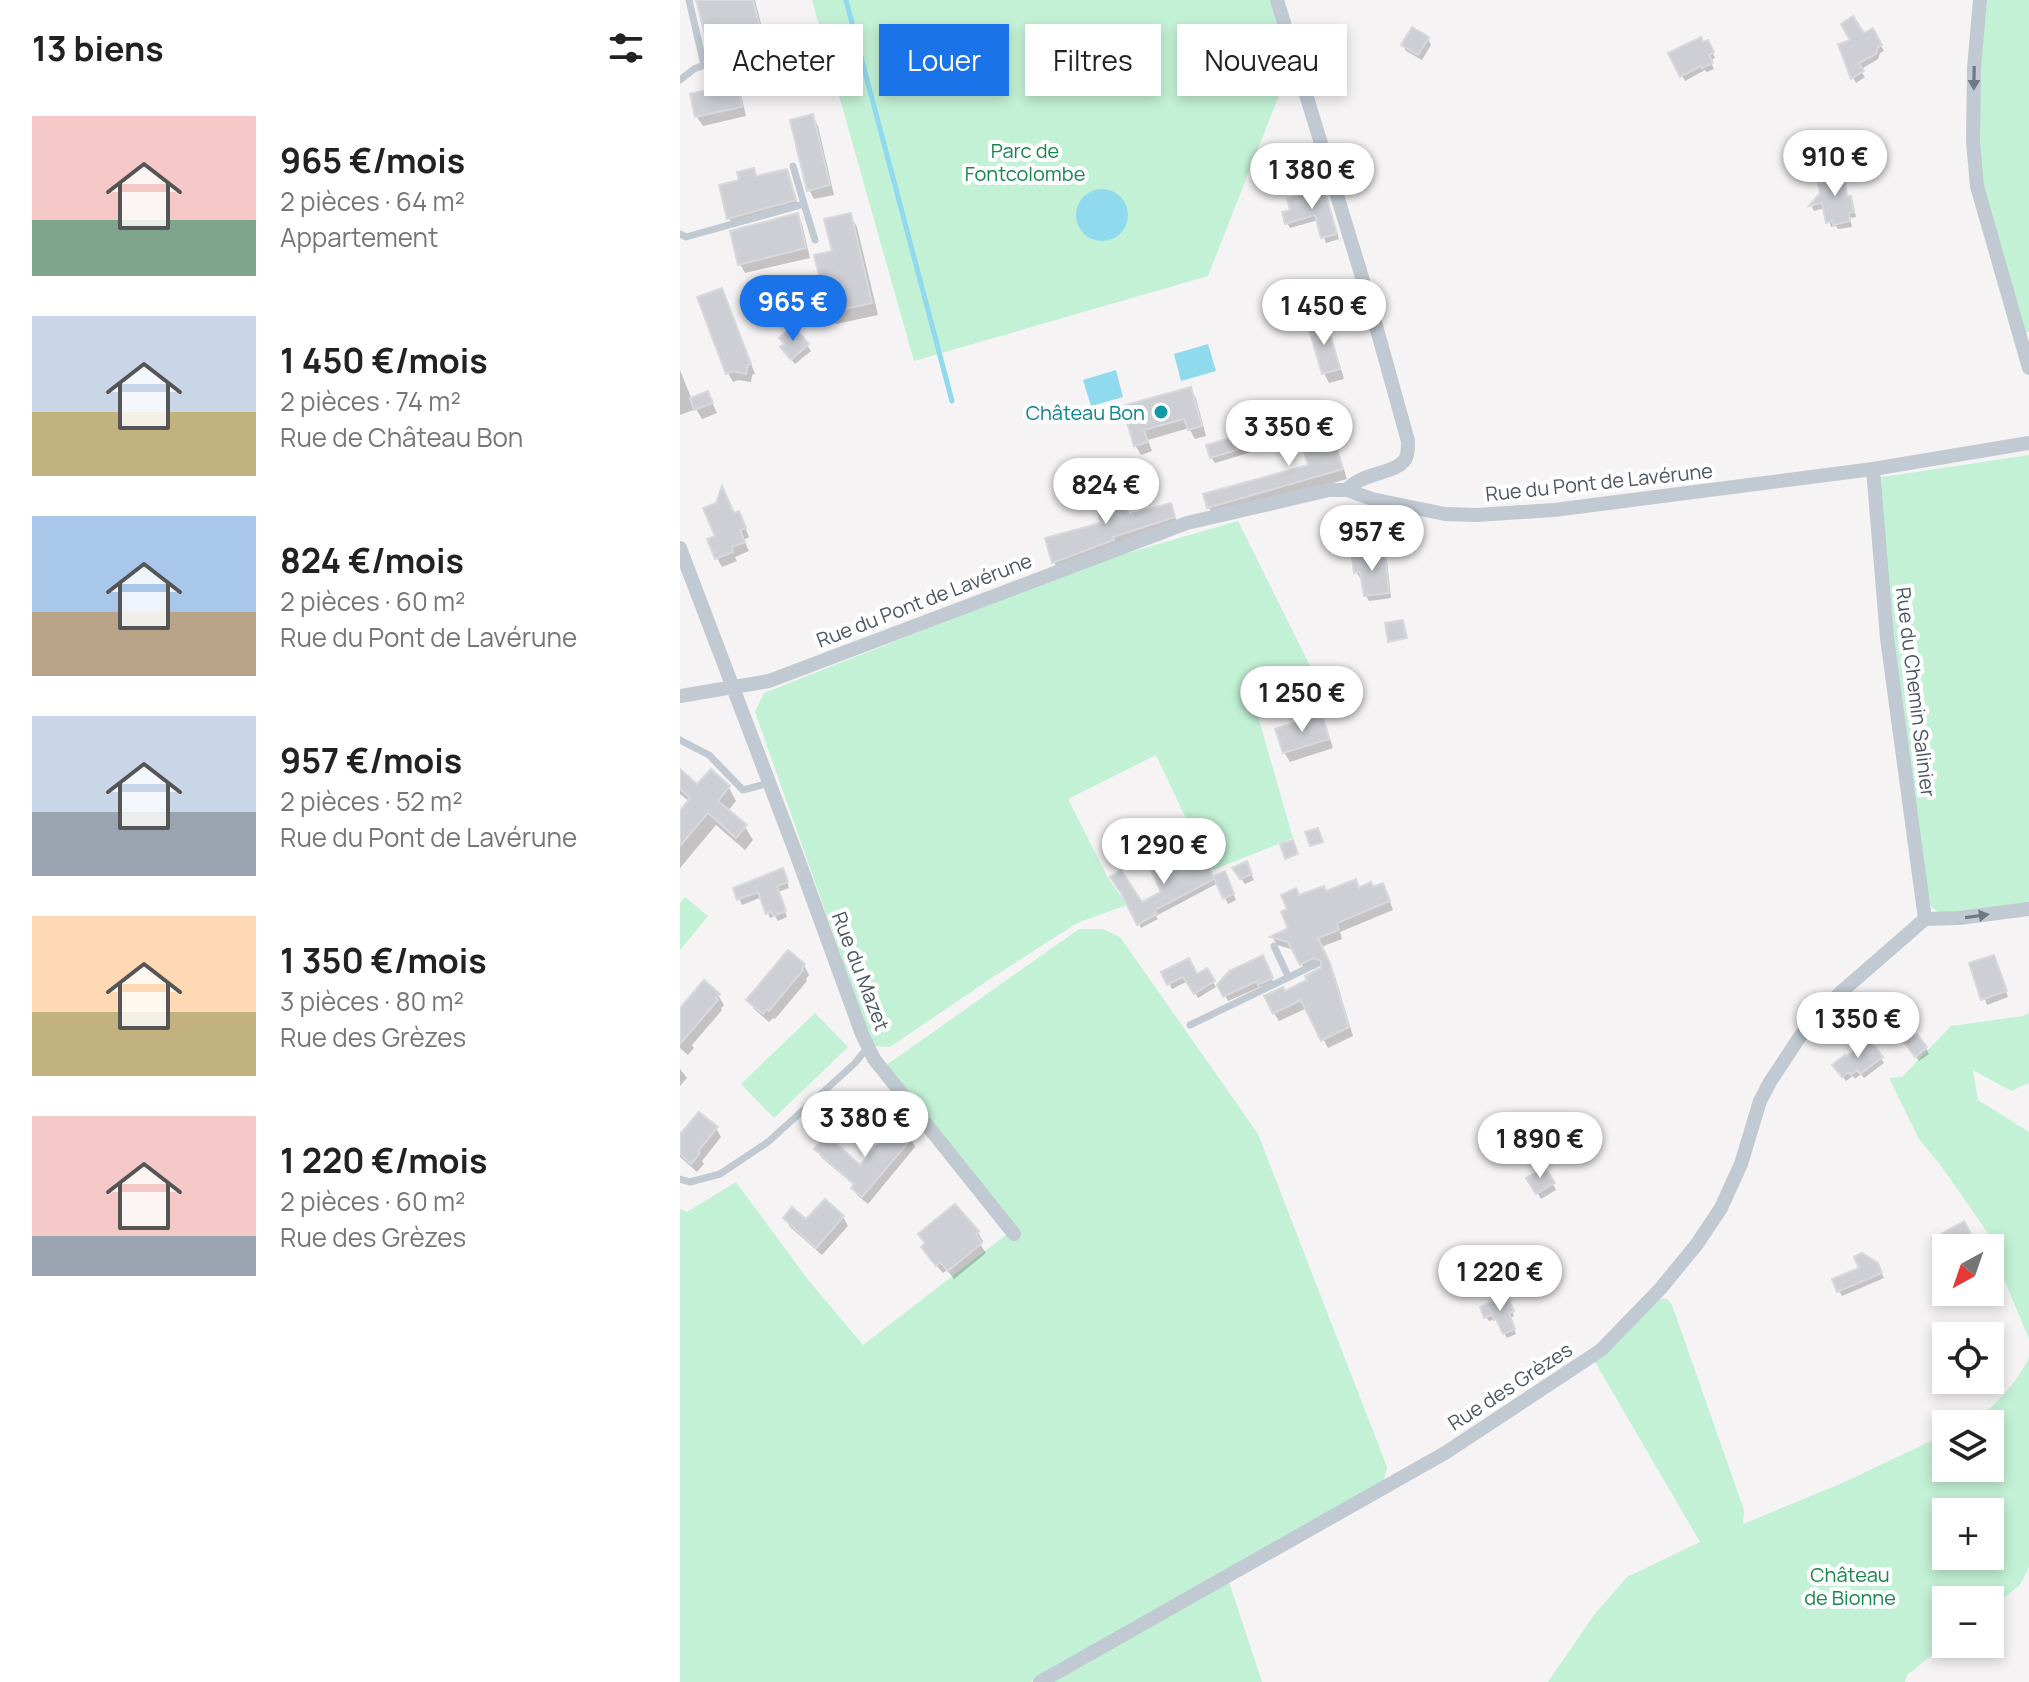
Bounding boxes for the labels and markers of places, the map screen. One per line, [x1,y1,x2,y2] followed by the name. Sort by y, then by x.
[1779,130,1891,198] pin: 910 €
[1238,143,1386,211] pin: 1 380 €
[737,275,849,343] pin: 965 €
[1250,279,1398,347] pin: 1 450 €
[1026,399,1145,426] place label: Château Bon
[1215,400,1363,468] pin: 3 350 €
[1152,403,1170,421] marker: Château Bon
[1050,458,1162,526] pin: 824 €
[1316,505,1428,573] pin: 957 €
[1228,666,1376,734] pin: 1 250 €
[1090,818,1238,886] pin: 1 290 €
[1784,992,1932,1060] pin: 1 350 €
[791,1091,939,1159] pin: 3 380 €
[1466,1112,1614,1180] pin: 1 890 €
[1426,1245,1574,1313] pin: 1 220 €

